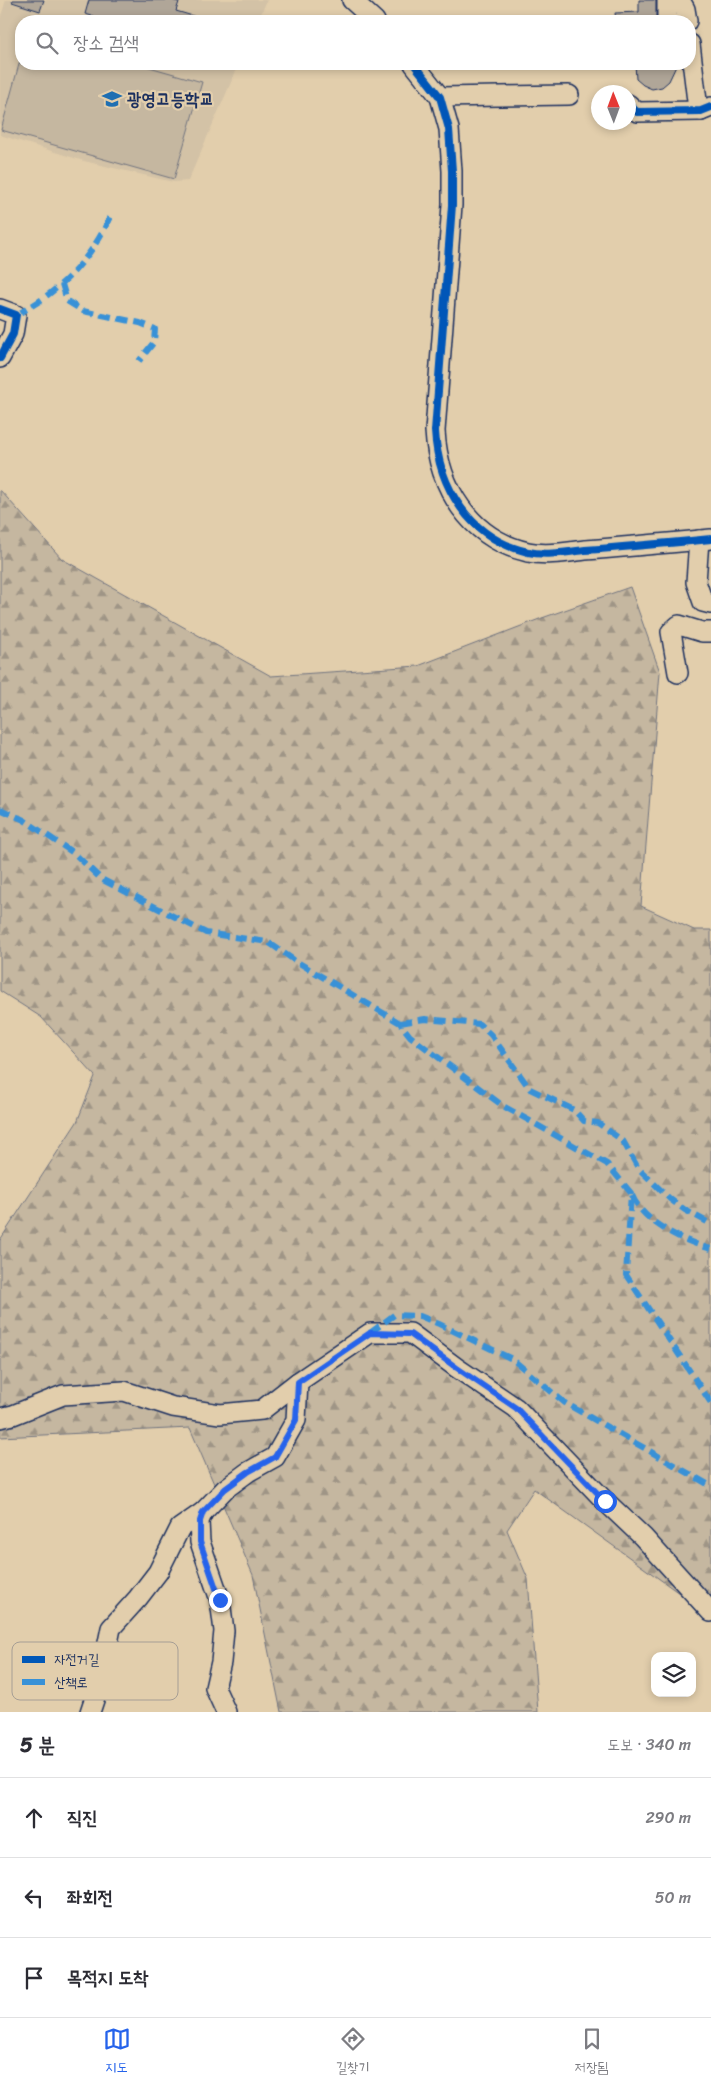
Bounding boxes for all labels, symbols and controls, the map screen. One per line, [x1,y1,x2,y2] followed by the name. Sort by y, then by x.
[15,15,696,70] search box
[73,26,139,59] text: 장소 검색
[33,29,61,57] icon: search
[127,83,214,115] place label: 광영고등학교
[591,85,636,130] north arrow
[101,88,123,110] school or university icon: 광영고등학교
[594,1490,617,1513] route start
[209,1589,232,1612] route end
[12,1642,178,1700] legend
[54,1647,100,1672] text: 자전거길
[651,1652,696,1697] map controls
[651,1652,696,1697] button: layers
[54,1670,88,1695] text: 산책로
[20,1726,55,1764] text: 5 분
[607,1730,691,1759] text: 도보 · 340 m
[67,1801,98,1834] text: 직진
[645,1803,691,1832] text: 290 m
[20,1804,48,1832] icon: ahead
[67,1881,113,1914] text: 좌회전
[655,1883,691,1912] text: 50 m
[20,1884,48,1912] icon: left
[67,1961,148,1994] text: 목적지 도착
[20,1964,48,1992] icon: arrive
[103,2025,131,2080] tab: 지도
[336,2025,369,2080] tab: 길찾기
[575,2025,608,2080] tab: 저장됨

